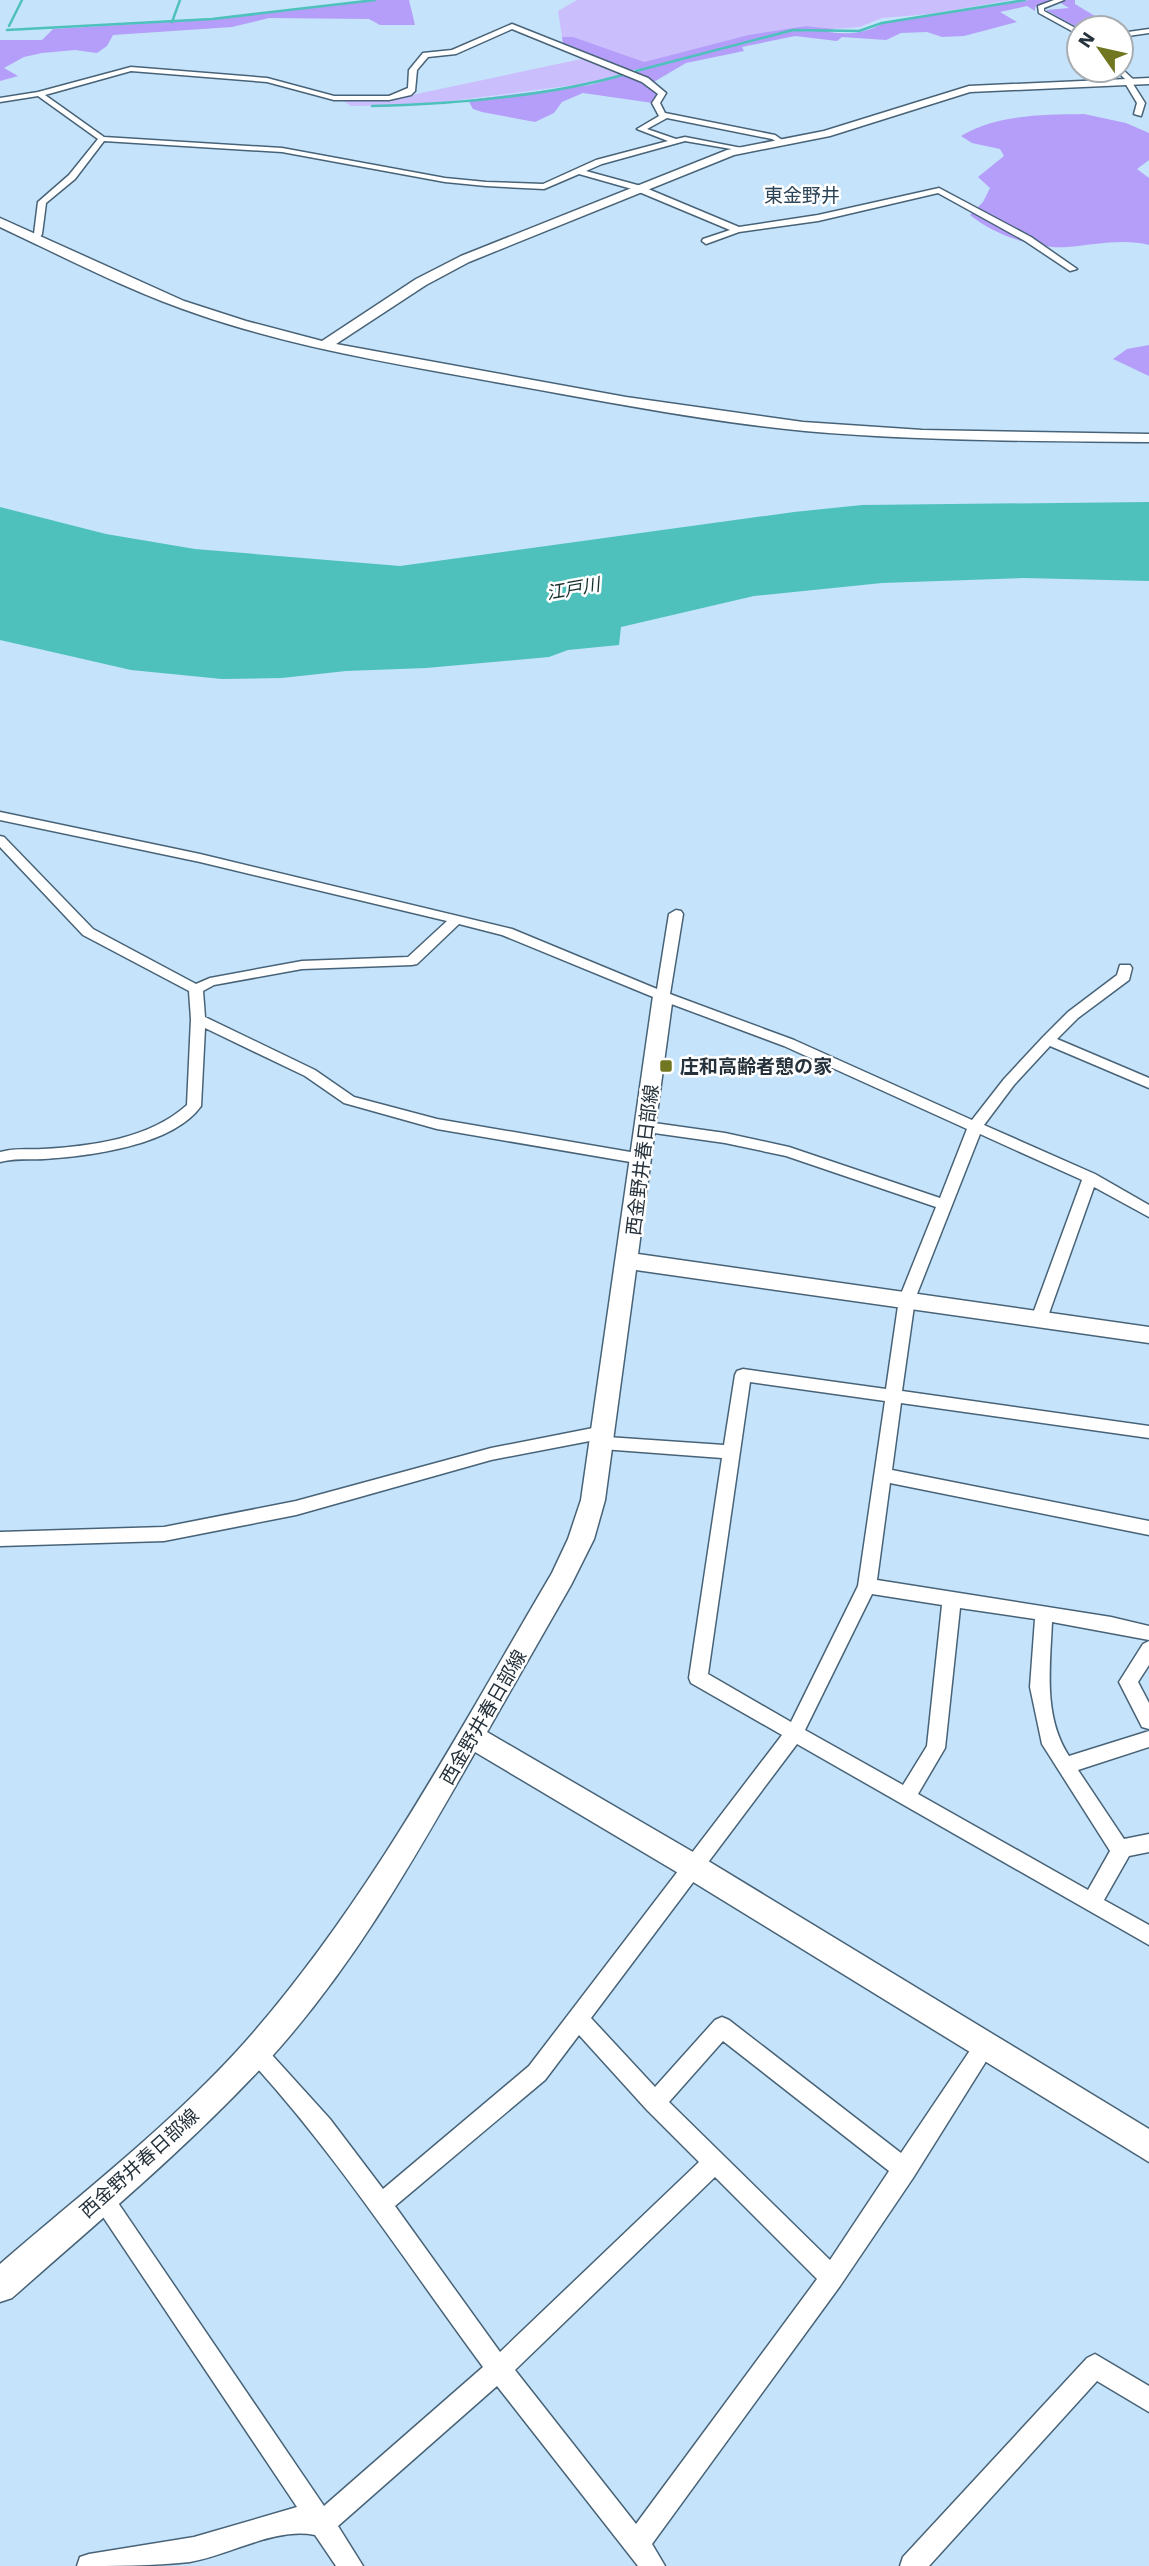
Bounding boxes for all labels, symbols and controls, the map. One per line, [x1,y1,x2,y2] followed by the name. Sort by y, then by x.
[1065,14,1135,84] north arrow
[1073,28,1100,52] text: N
[764,184,840,207] district label: 東金野井
[545,573,603,604] water label: 江戸川
[680,1055,832,1078] place label: 庄和高齢者憩の家
[658,1058,674,1074] marker: 庄和高齢者憩の家
[622,1083,663,1237] street label: 西金野井春日部線
[435,1646,531,1789] street label: 西金野井春日部線
[75,2104,204,2223] street label: 西金野井春日部線

